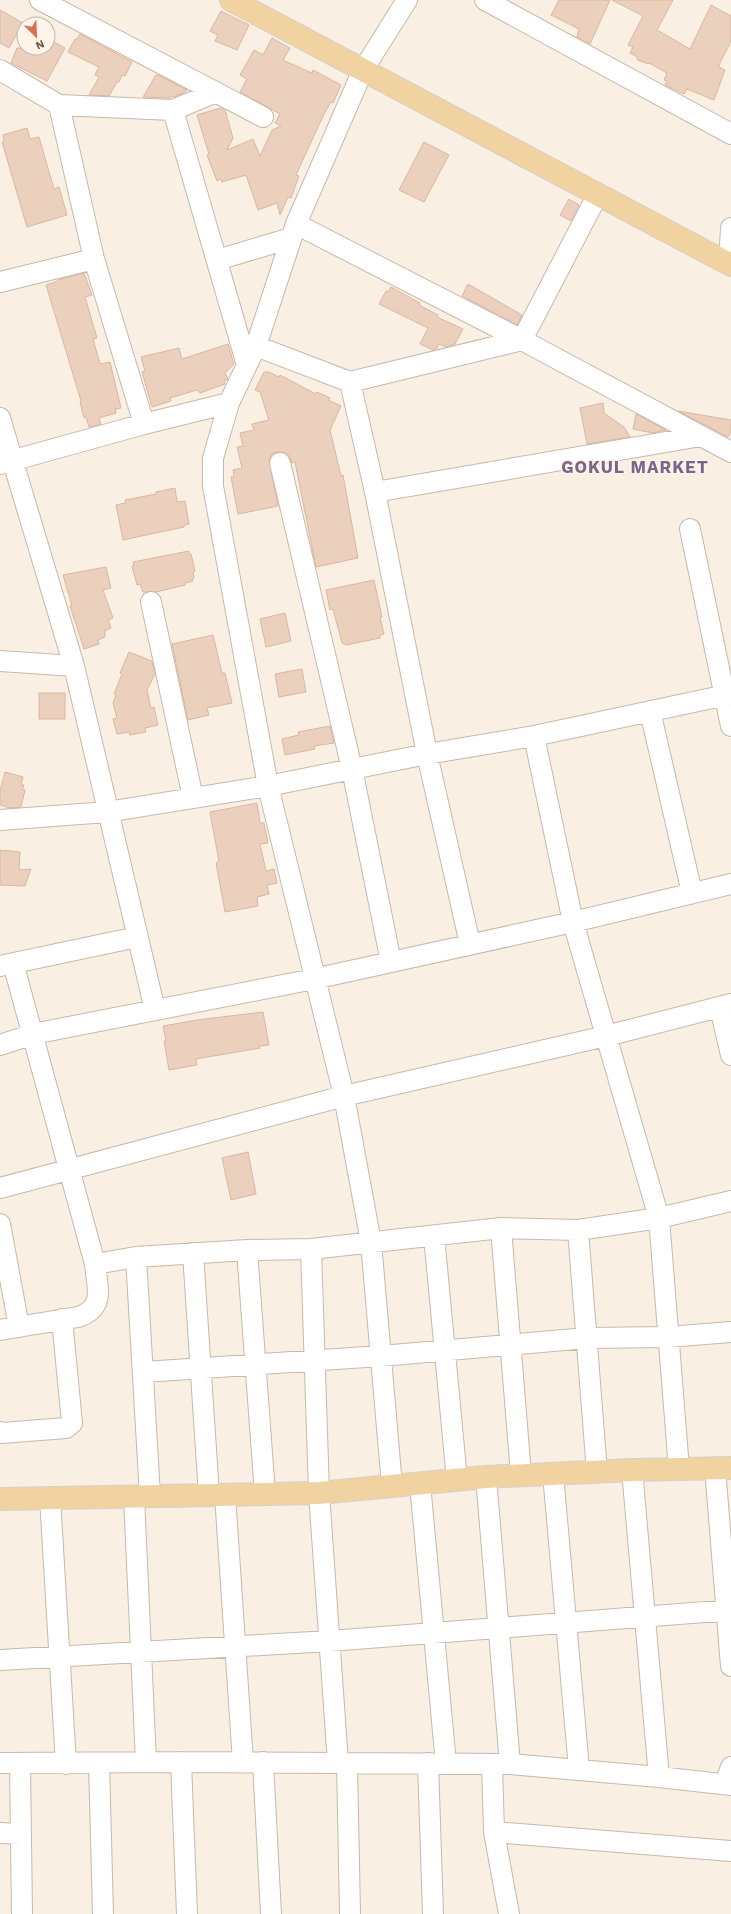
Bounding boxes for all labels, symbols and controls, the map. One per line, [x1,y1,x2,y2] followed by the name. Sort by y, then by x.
[16,16,56,56] north arrow
[33,37,46,52] text: N
[561,457,709,477] district label: GOKUL MARKET

